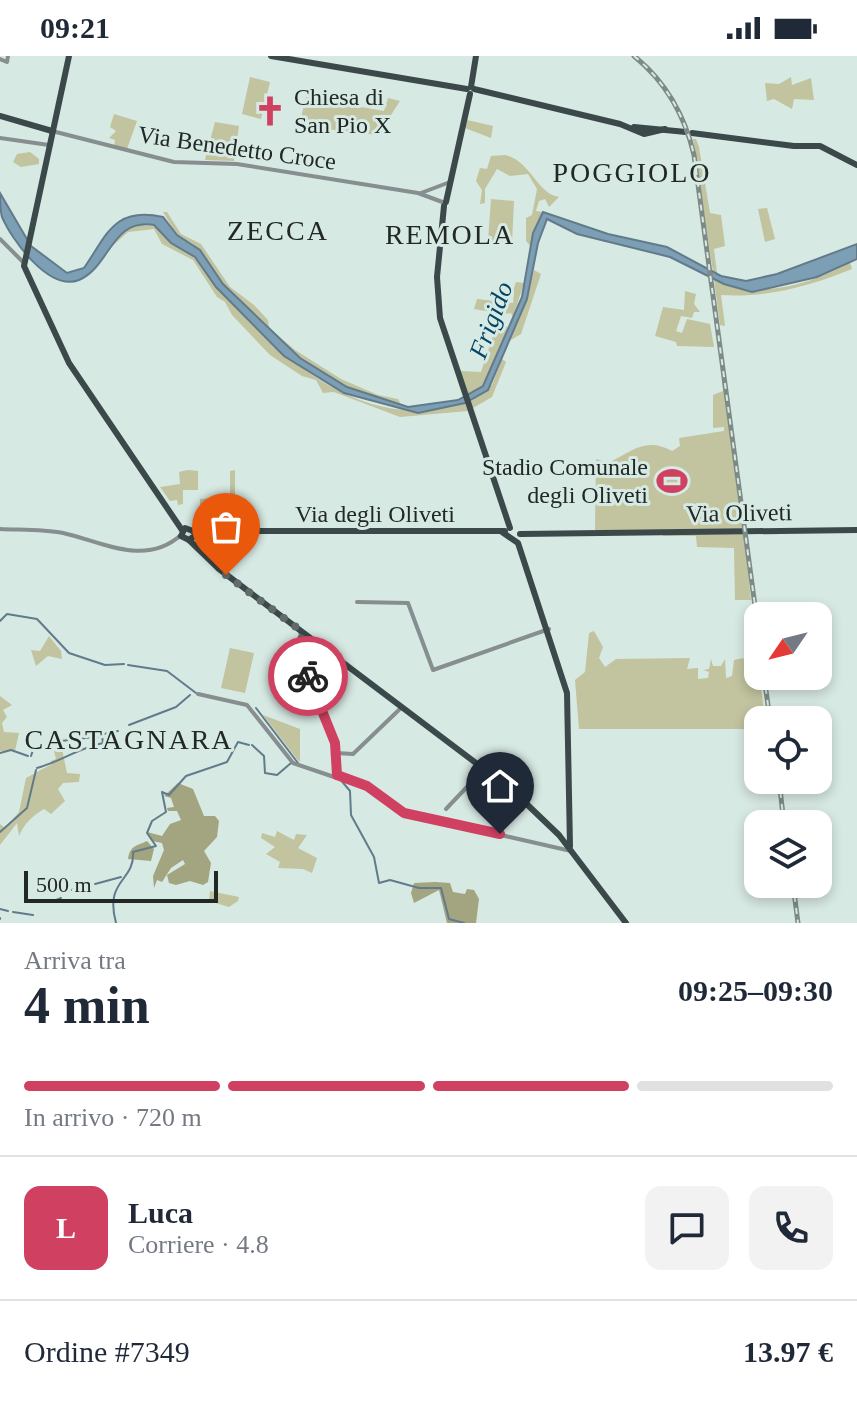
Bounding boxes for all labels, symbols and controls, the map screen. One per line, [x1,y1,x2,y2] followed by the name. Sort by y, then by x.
[40,11,110,44] text: 09:21
[294,84,391,138] place label: Chiesa di San Pio X
[253,94,287,128] church icon: Chiesa di San Pio X
[136,121,338,175] street label: Via Benedetto Croce
[552,157,712,188] district label: POGGIOLO
[227,215,329,246] district label: ZECCA
[385,219,515,250] district label: REMOLA
[463,278,519,363] water label: Frigido
[482,454,648,508] place label: Stadio Comunale degli Oliveti
[655,464,689,498] sports icon: Stadio Comunale degli Oliveti
[192,493,260,575] pin
[686,499,792,527] street label: Via Oliveti
[295,501,455,527] street label: Via degli Oliveti
[204,505,248,549] icon: bag
[744,602,832,690] north arrow
[744,602,832,898] map controls
[268,636,348,716] courier
[286,654,330,698] icon: bike
[744,706,832,794] button: locate
[24,724,234,755] district label: CASTAGNARA
[466,752,534,834] pin
[478,764,522,808] icon: home
[744,810,832,898] button: layers
[24,867,218,903] scale bar
[36,872,92,897] text: 500 m
[24,946,126,975] text: Arriva tra
[678,974,833,1007] text: 09:25–09:30
[24,977,150,1034] text: 4 min
[24,1103,202,1132] text: In arrivo · 720 m
[645,1186,729,1270] button: chat
[749,1186,833,1270] button: phone
[128,1196,193,1229] text: Luca
[56,1211,76,1244] text: L
[128,1230,269,1259] text: Corriere · 4.8
[24,1335,190,1368] text: Ordine #7349
[743,1335,833,1368] text: 13.97 €

